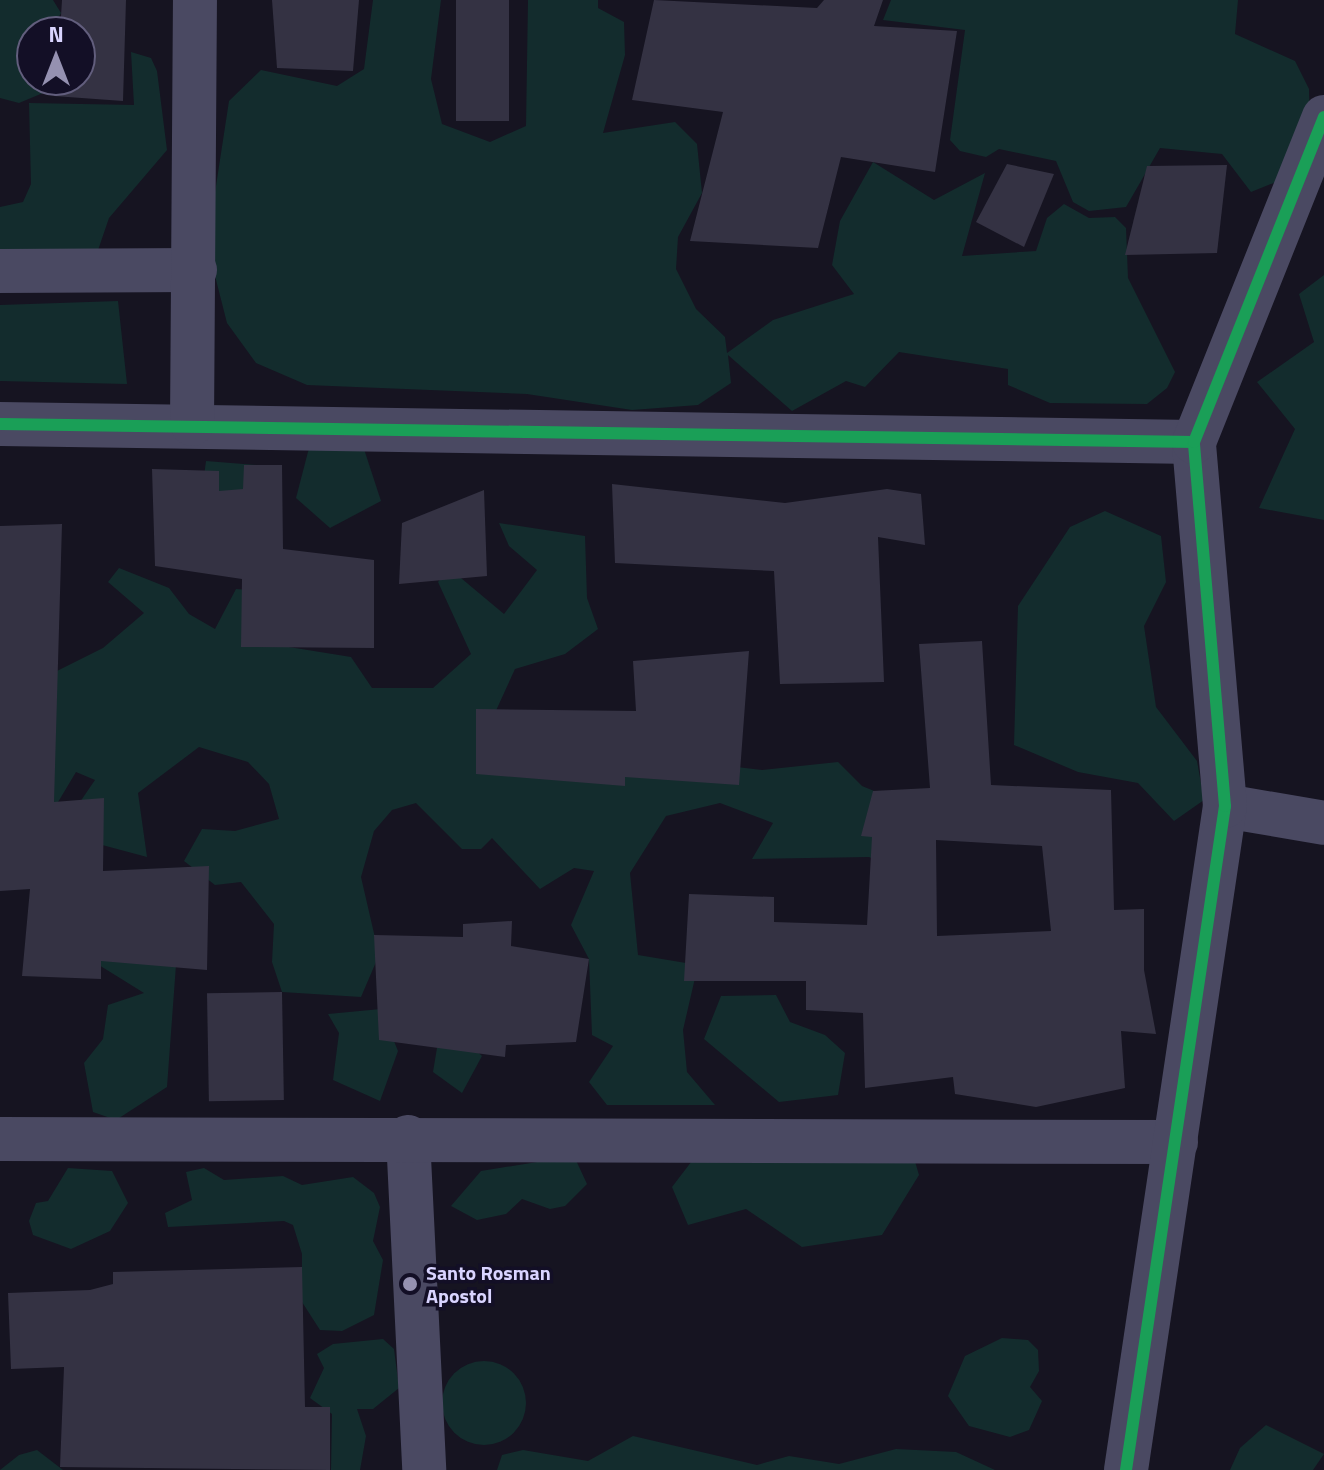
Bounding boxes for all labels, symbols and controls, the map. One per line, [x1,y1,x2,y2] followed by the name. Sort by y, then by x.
[16,16,96,96] north arrow
[48,17,64,51] text: N
[426,1260,551,1307] place label: Santo Rosman Apostol
[401,1275,419,1293] marker: Santo Rosman Apostol

